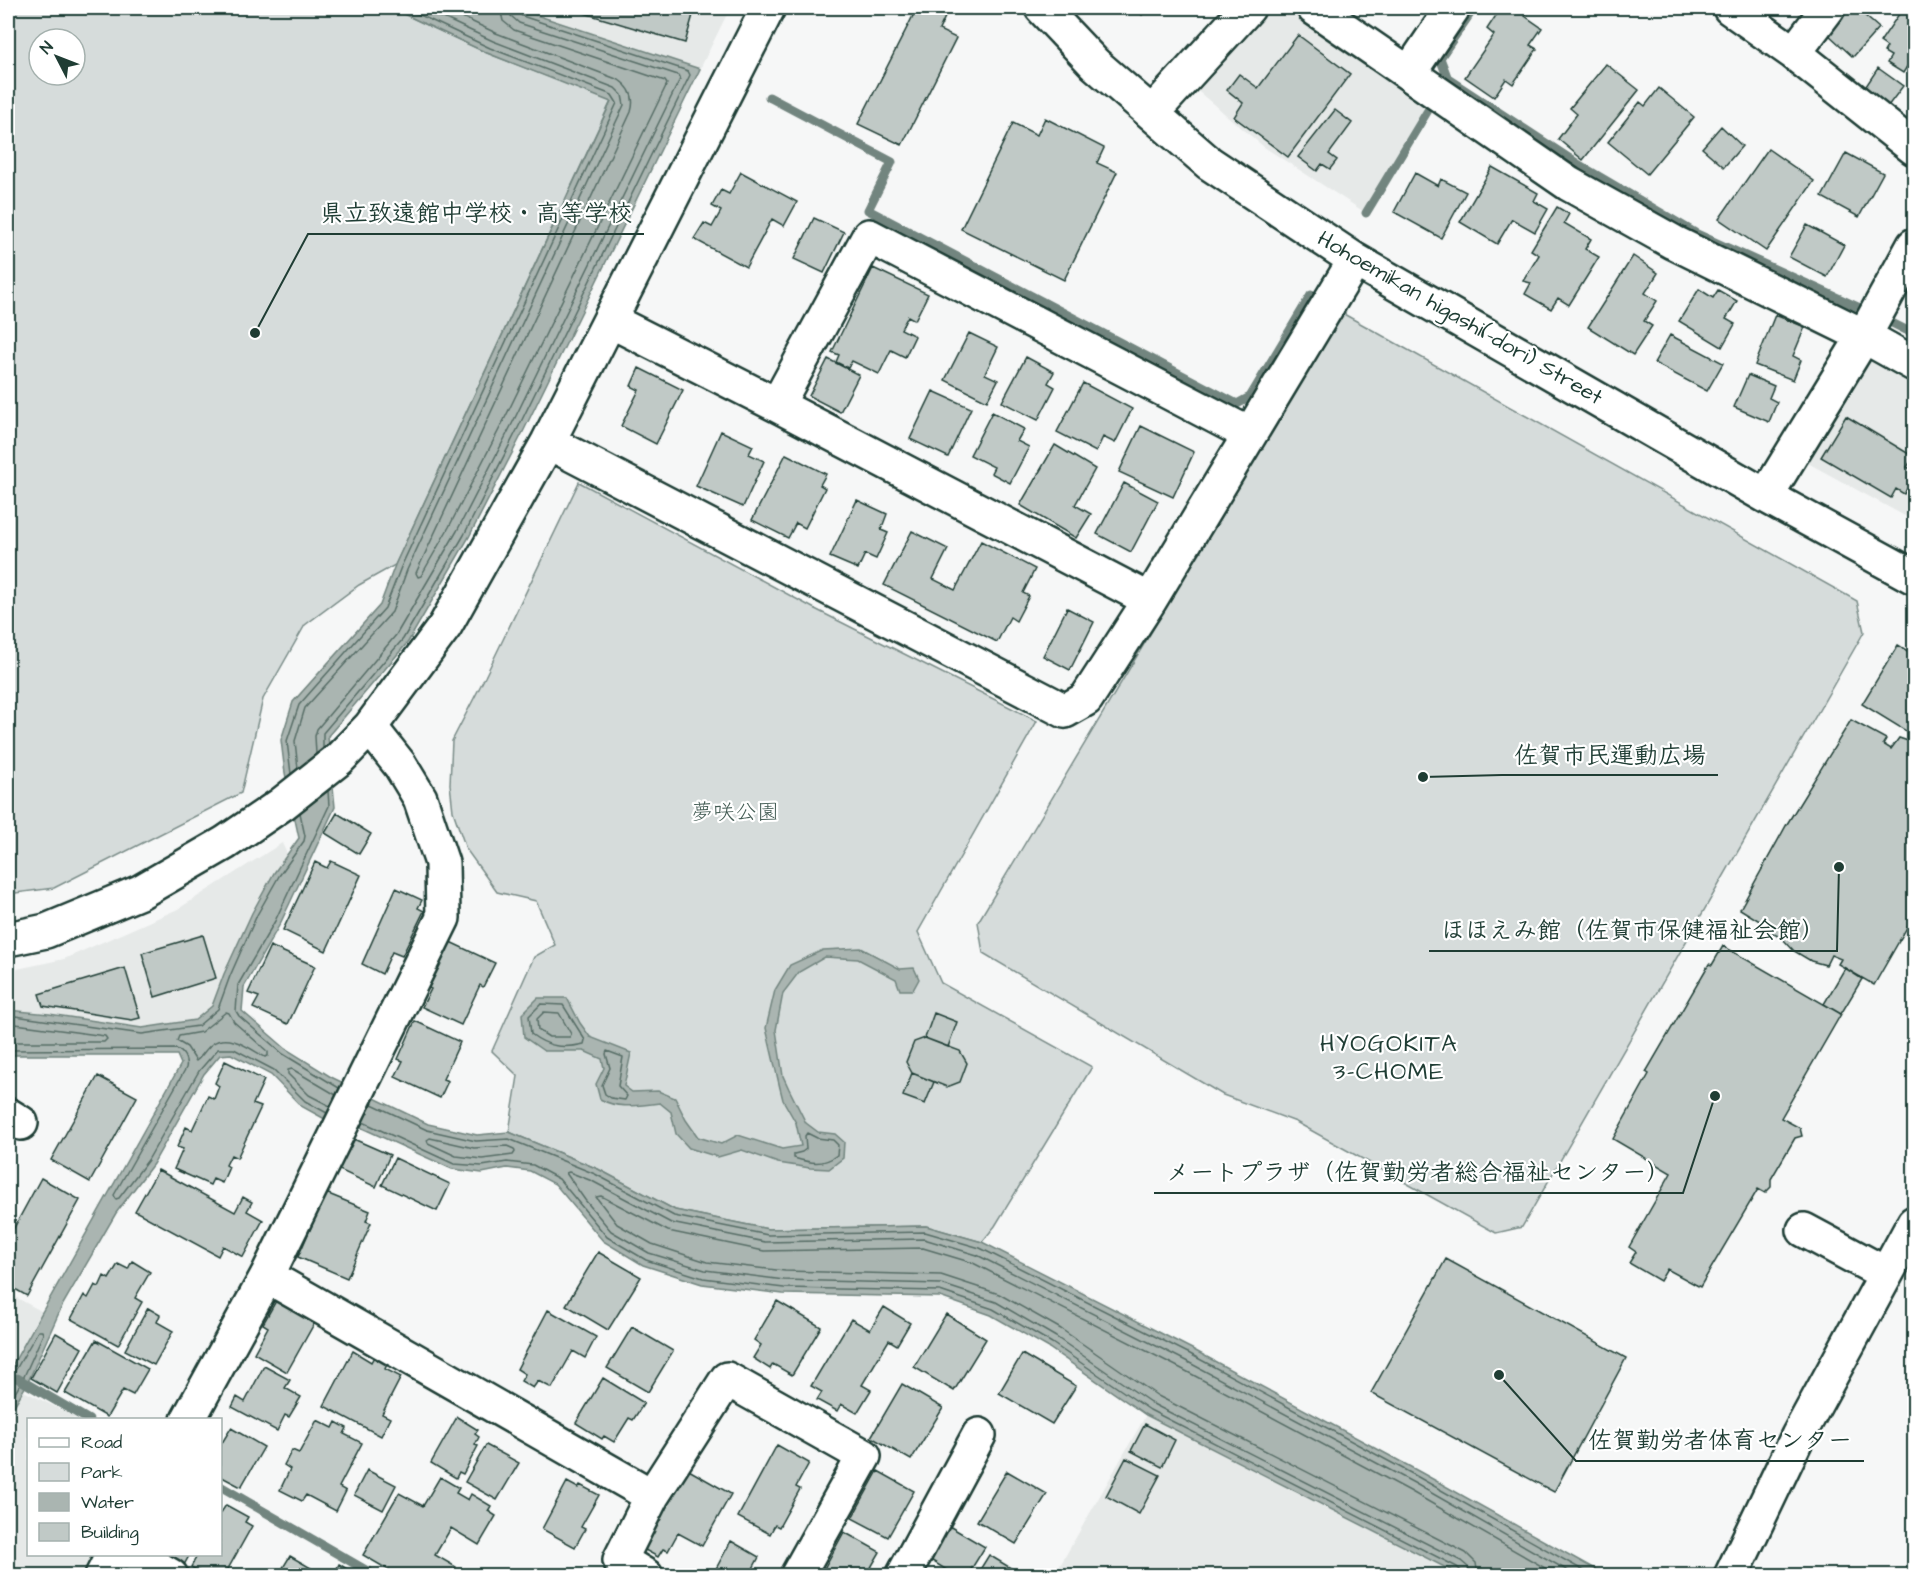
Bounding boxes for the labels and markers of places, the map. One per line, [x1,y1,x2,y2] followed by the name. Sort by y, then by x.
[308,192,644,234] callout: 県立致遠館中学校・高等学校
[1502,733,1718,775] callout: 佐賀市民運動広場
[1429,909,1837,951] callout: ほほえみ館（佐賀市保健福祉会館）
[1154,1151,1683,1193] callout: メートプラザ（佐賀勤労者総合福祉センター）
[1576,1419,1864,1461] callout: 佐賀勤労者体育センター

